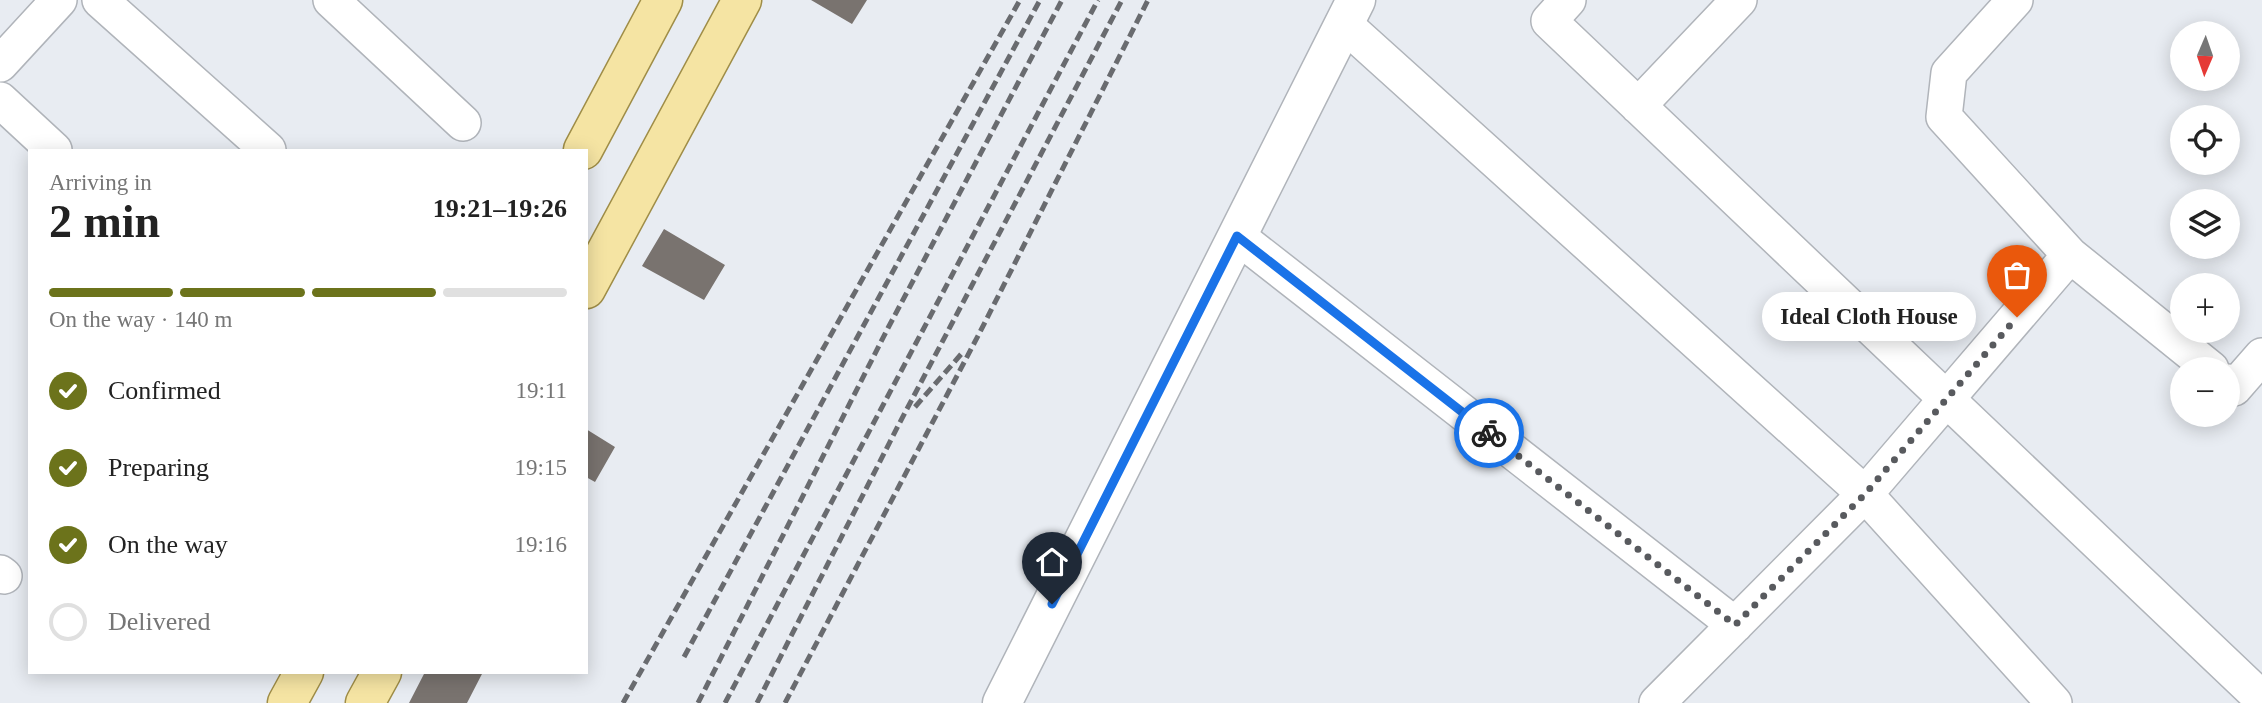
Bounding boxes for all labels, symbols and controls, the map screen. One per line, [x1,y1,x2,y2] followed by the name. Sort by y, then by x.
[2170,21,2240,91] north arrow
[2170,21,2240,427] map controls
[2170,105,2240,175] button: locate
[49,170,152,195] text: Arriving in
[2170,189,2240,259] button: layers
[433,194,567,223] text: 19:21–19:26
[49,196,160,247] text: 2 min
[1987,245,2047,317] pin
[1998,256,2036,294] icon: bag
[2170,273,2240,343] button: +
[1762,292,1975,342] callout: Ideal Cloth House
[1780,304,1958,329] text: Ideal Cloth House
[49,307,232,332] text: On the way · 140 m
[2170,357,2240,427] button: −
[49,372,87,410] icon: check
[108,376,221,405] text: Confirmed
[515,378,567,403] text: 19:11
[1454,398,1524,468] courier
[1470,414,1508,452] icon: bike
[49,449,87,487] icon: check
[108,453,209,482] text: Preparing
[515,455,567,480] text: 19:15
[49,526,87,564] icon: check
[108,530,228,559] text: On the way
[515,532,567,557] text: 19:16
[1022,532,1082,604] pin
[1033,543,1071,581] icon: home
[108,607,211,636] text: Delivered

